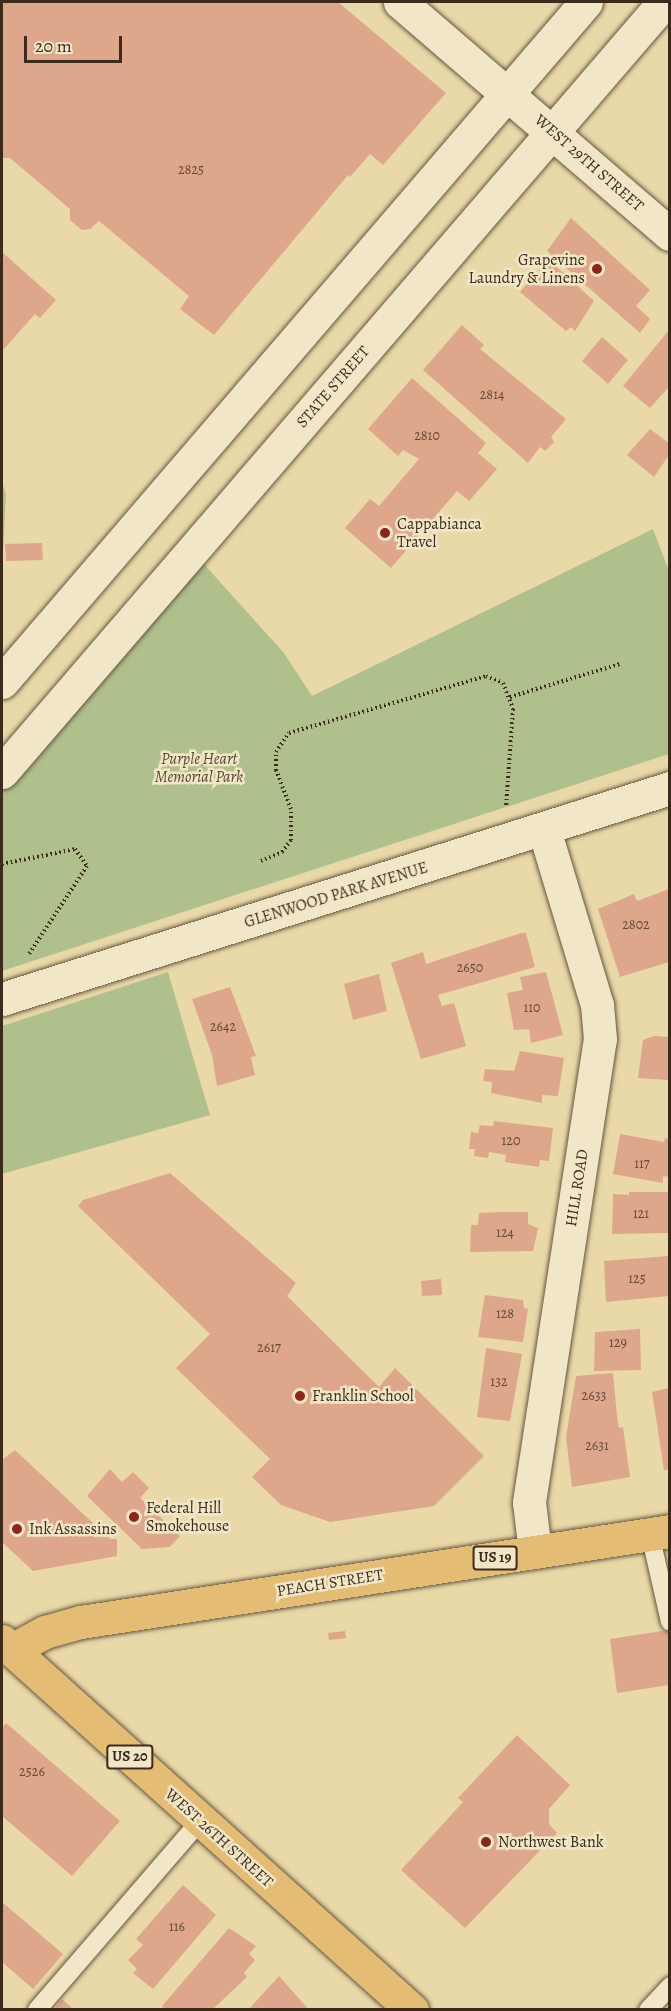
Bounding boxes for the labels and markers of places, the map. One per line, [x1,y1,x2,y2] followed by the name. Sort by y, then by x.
[469,250,585,288] place label: Grapevine Laundry & Linens
[590,262,604,276] marker: Grapevine Laundry & Linens
[397,514,482,552] place label: Cappabianca Travel
[378,526,392,540] marker: Cappabianca Travel
[312,1386,414,1406] place label: Franklin School
[293,1389,307,1403] marker: Franklin School
[146,1498,229,1536] place label: Federal Hill Smokehouse
[127,1510,141,1524] marker: Federal Hill Smokehouse
[29,1519,117,1539] place label: Ink Assassins
[10,1522,24,1536] marker: Ink Assassins
[498,1832,604,1852] place label: Northwest Bank
[479,1835,493,1849] marker: Northwest Bank

